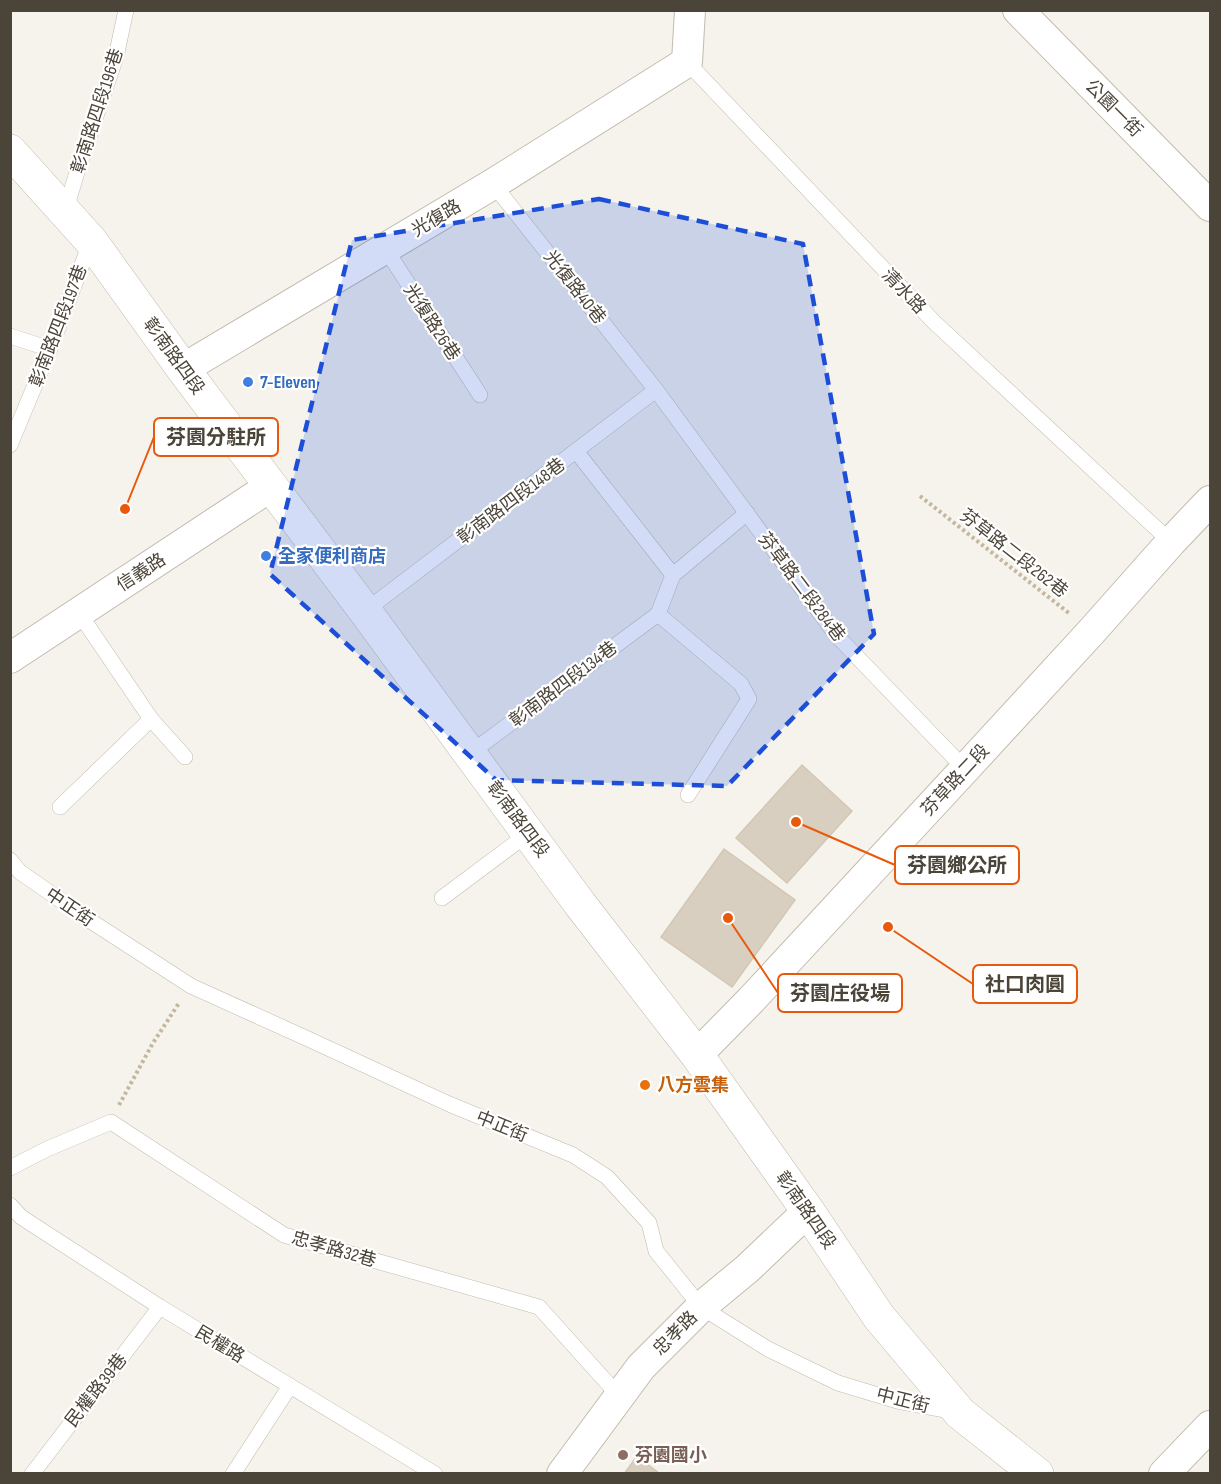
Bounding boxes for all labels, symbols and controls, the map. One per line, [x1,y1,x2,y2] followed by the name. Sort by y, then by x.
[67,46,128,176] street label: 彰南路四段196巷
[1081,75,1147,141] street label: 公園一街
[408,196,465,241] street label: 光復路
[539,246,610,328] street label: 光復路40巷
[25,262,91,390] street label: 彰南路四段197巷
[877,265,930,318] street label: 清水路
[399,280,464,365] street label: 光復路26巷
[139,314,209,399] street label: 彰南路四段
[260,372,316,393] place label: 7-Eleven
[241,375,255,389] marker: 7-Eleven
[154,418,278,456] callout: 芬園分駐所
[166,426,266,450] text: 芬園分駐所
[453,454,569,549] street label: 彰南路四段148巷
[956,505,1072,602] street label: 芬草路二段262巷
[754,529,849,646] street label: 芬草路二段284巷
[278,546,386,567] place label: 全家便利商店
[113,549,170,596] street label: 信義路
[259,549,273,563] marker: 全家便利商店
[505,637,621,732] street label: 彰南路四段134巷
[917,740,994,820] street label: 芬草路二段
[482,777,553,862] street label: 彰南路四段
[895,846,1019,884] callout: 芬園鄉公所
[907,854,1007,878] text: 芬園鄉公所
[41,884,98,931] street label: 中正街
[973,965,1077,1003] callout: 社口肉圓
[985,973,1065,997] text: 社口肉圓
[778,974,902,1012] callout: 芬園庄役場
[790,982,890,1006] text: 芬園庄役場
[657,1075,729,1096] place label: 八方雲集
[638,1078,652,1092] marker: 八方雲集
[473,1107,531,1146] street label: 中正街
[771,1167,840,1253] street label: 彰南路四段
[289,1227,379,1272] street label: 忠孝路32巷
[649,1307,702,1360] street label: 忠孝路
[191,1322,248,1367] street label: 民權路
[61,1349,132,1431] street label: 民權路39巷
[874,1384,932,1417] street label: 中正街
[635,1445,707,1466] place label: 芬園國小
[616,1448,630,1462] marker: 芬園國小

